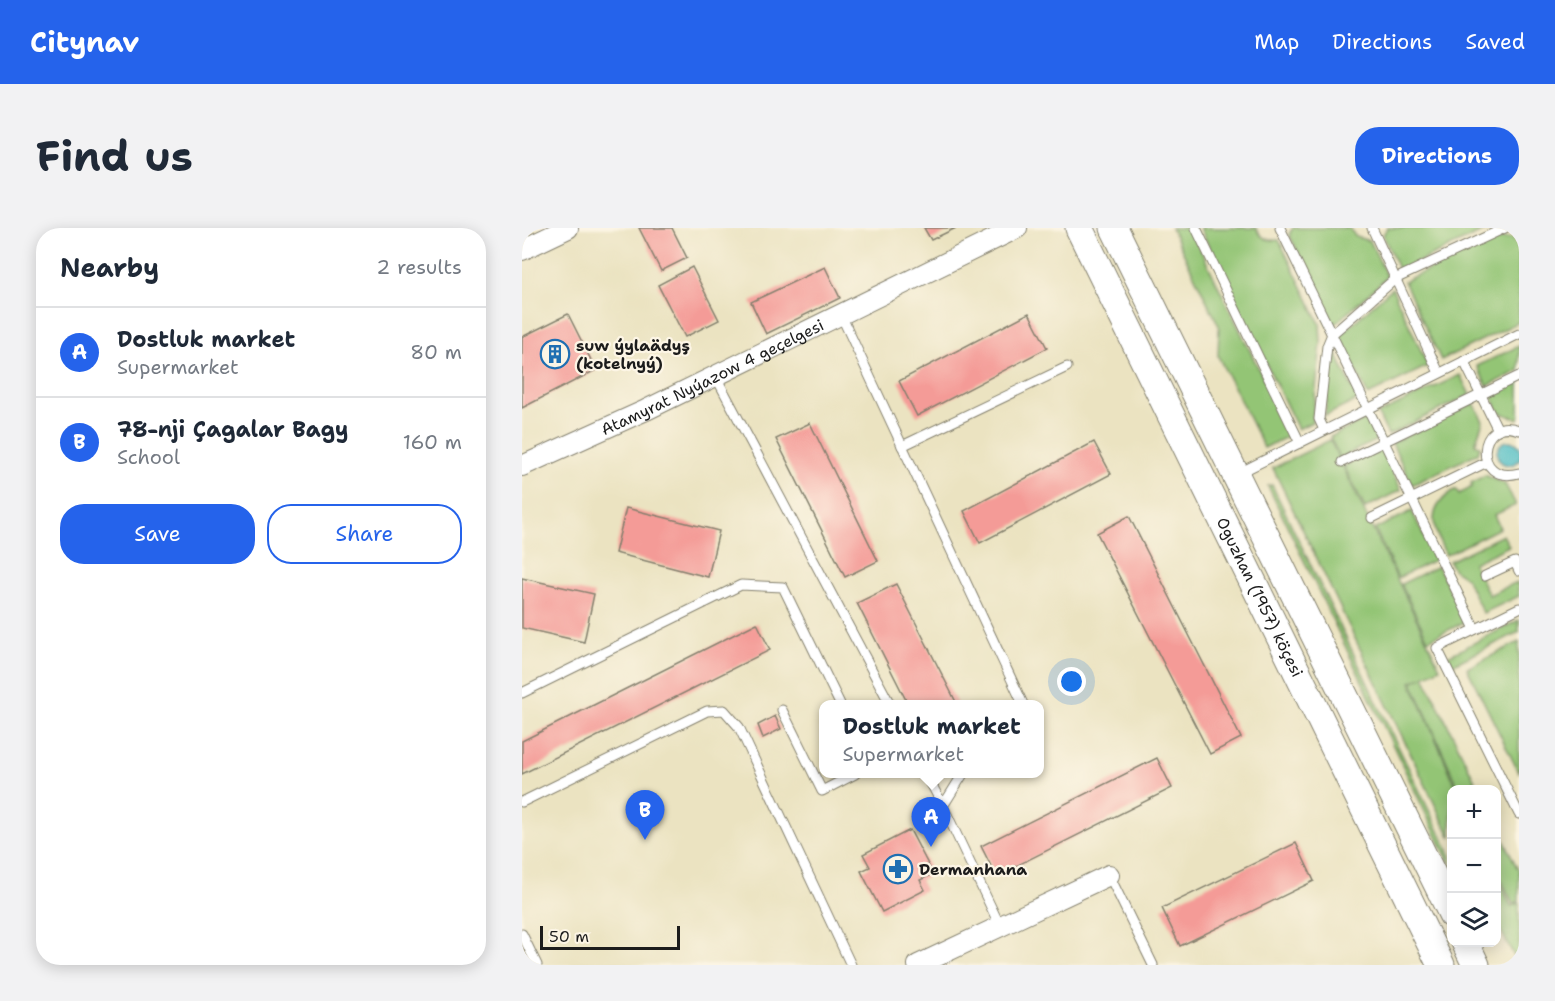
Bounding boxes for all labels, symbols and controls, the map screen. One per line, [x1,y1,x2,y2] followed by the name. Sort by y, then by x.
[30,23,139,61] text: Citynav
[1254,28,1299,56] text: Map
[1332,28,1432,56] text: Directions
[1465,28,1525,56] text: Saved
[1355,127,1519,185] button: Directions
[36,128,193,184] text: Find us
[60,250,159,285] text: Nearby
[376,254,462,280] text: 2 results
[597,314,827,440] street label: Atamyrat Nyýazow 4 geçelgesi
[117,325,295,354] text: Dostluk market
[576,335,690,374] place label: suw ýylaädyş (kotelnyý)
[539,338,571,370] building icon: suw ýylaädyş (kotelnyý)
[72,339,87,365] text: A
[410,339,462,365] text: 80 m
[117,354,239,380] text: Supermarket
[117,415,348,444] text: 78-nji Çagalar Bagy
[73,429,86,455] text: B
[403,429,462,455] text: 160 m
[117,444,180,470] text: School
[60,504,255,564] button: Save
[267,504,462,564] button: Share
[1212,514,1308,680] street label: Oguzhan (1957) köçesi
[1057,667,1086,696] your location
[819,700,1044,778] popup
[842,712,1021,741] text: Dostluk market
[842,741,964,767] text: Supermarket
[1447,785,1501,947] map controls
[1447,785,1501,839] button: +
[626,790,664,840] pin: B
[912,798,950,847] pin: A
[1447,839,1501,893] button: −
[882,853,914,885] pharmacy icon: Dermanhana
[919,859,1027,880] place label: Dermanhana
[1447,893,1501,947] button: layers
[540,923,680,950] scale bar
[549,926,589,947] text: 50 m

